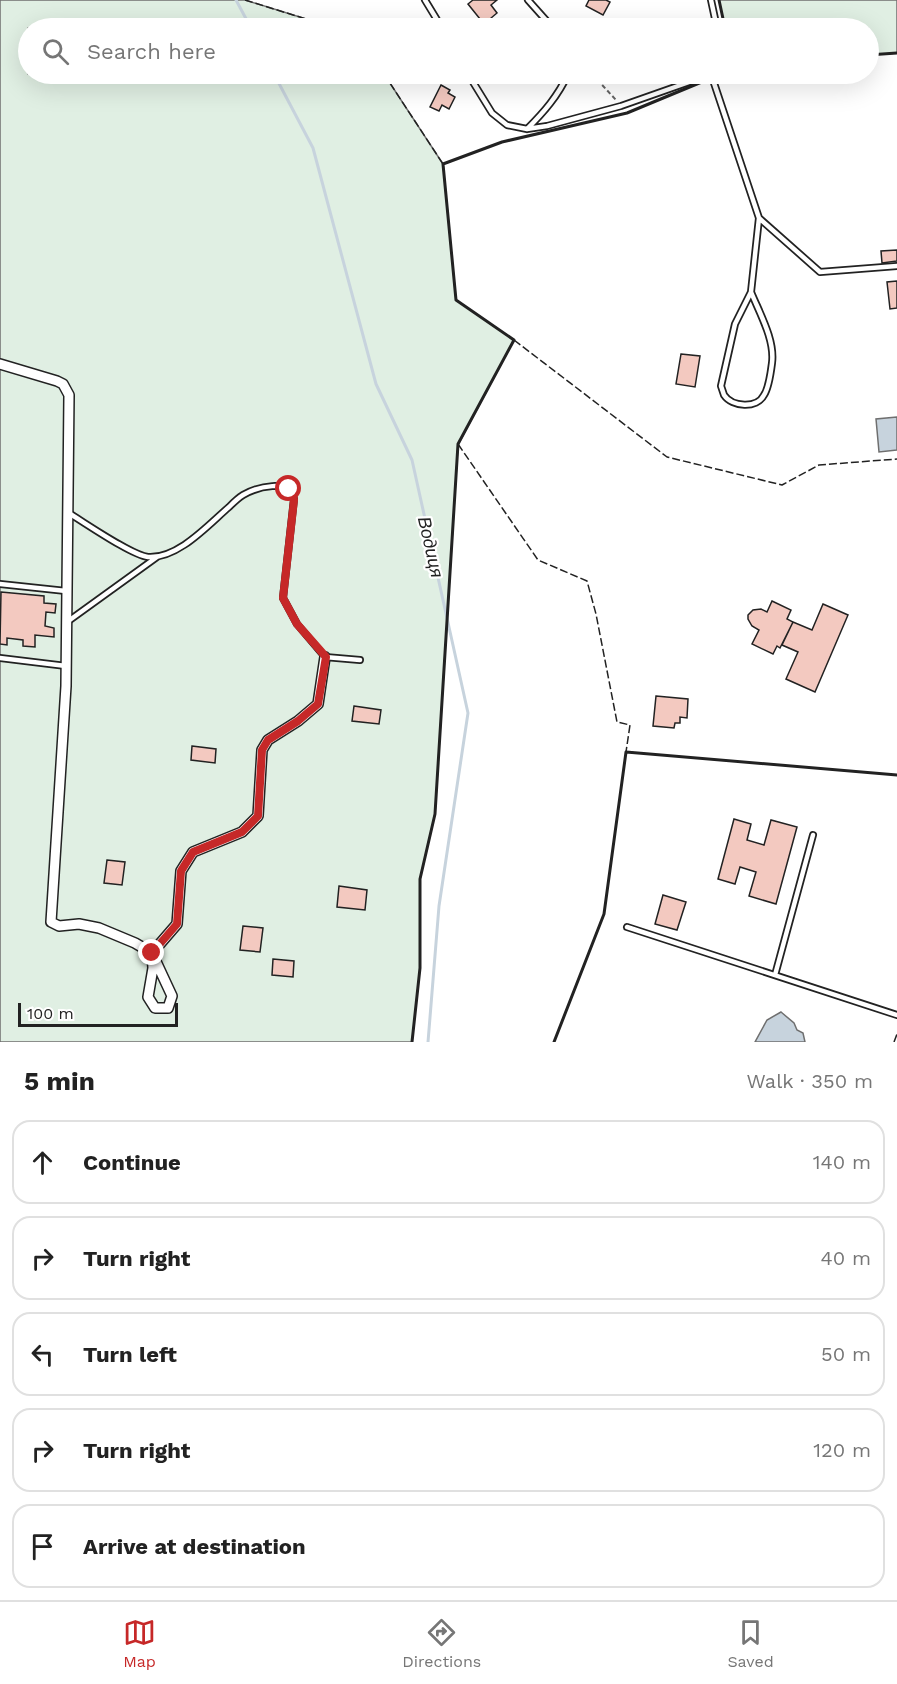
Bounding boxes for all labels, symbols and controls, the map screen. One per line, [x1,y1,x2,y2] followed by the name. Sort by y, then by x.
[18,18,879,84] search box
[39,35,72,68] icon: search
[87,39,216,64] text: Search here
[275,475,301,501] route start
[414,514,448,580] water label: Водиця
[138,939,164,965] route end
[18,1000,178,1028] scale bar
[27,1004,74,1023] text: 100 m
[24,1066,95,1096] text: 5 min
[746,1069,873,1093] text: Walk · 350 m
[26,1146,59,1179] icon: ahead
[83,1150,181,1175] text: Continue
[813,1150,871,1174] text: 140 m
[26,1242,59,1275] icon: right
[83,1246,190,1271] text: Turn right
[820,1246,871,1270] text: 40 m
[26,1338,59,1371] icon: left
[83,1342,177,1367] text: Turn left
[821,1342,871,1366] text: 50 m
[26,1434,59,1467] icon: right
[83,1438,190,1463] text: Turn right
[813,1438,871,1462] text: 120 m
[26,1530,59,1563] icon: arrive
[83,1534,306,1559] text: Arrive at destination
[123,1616,156,1671] tab: Map
[402,1616,481,1671] tab: Directions
[727,1616,774,1671] tab: Saved

